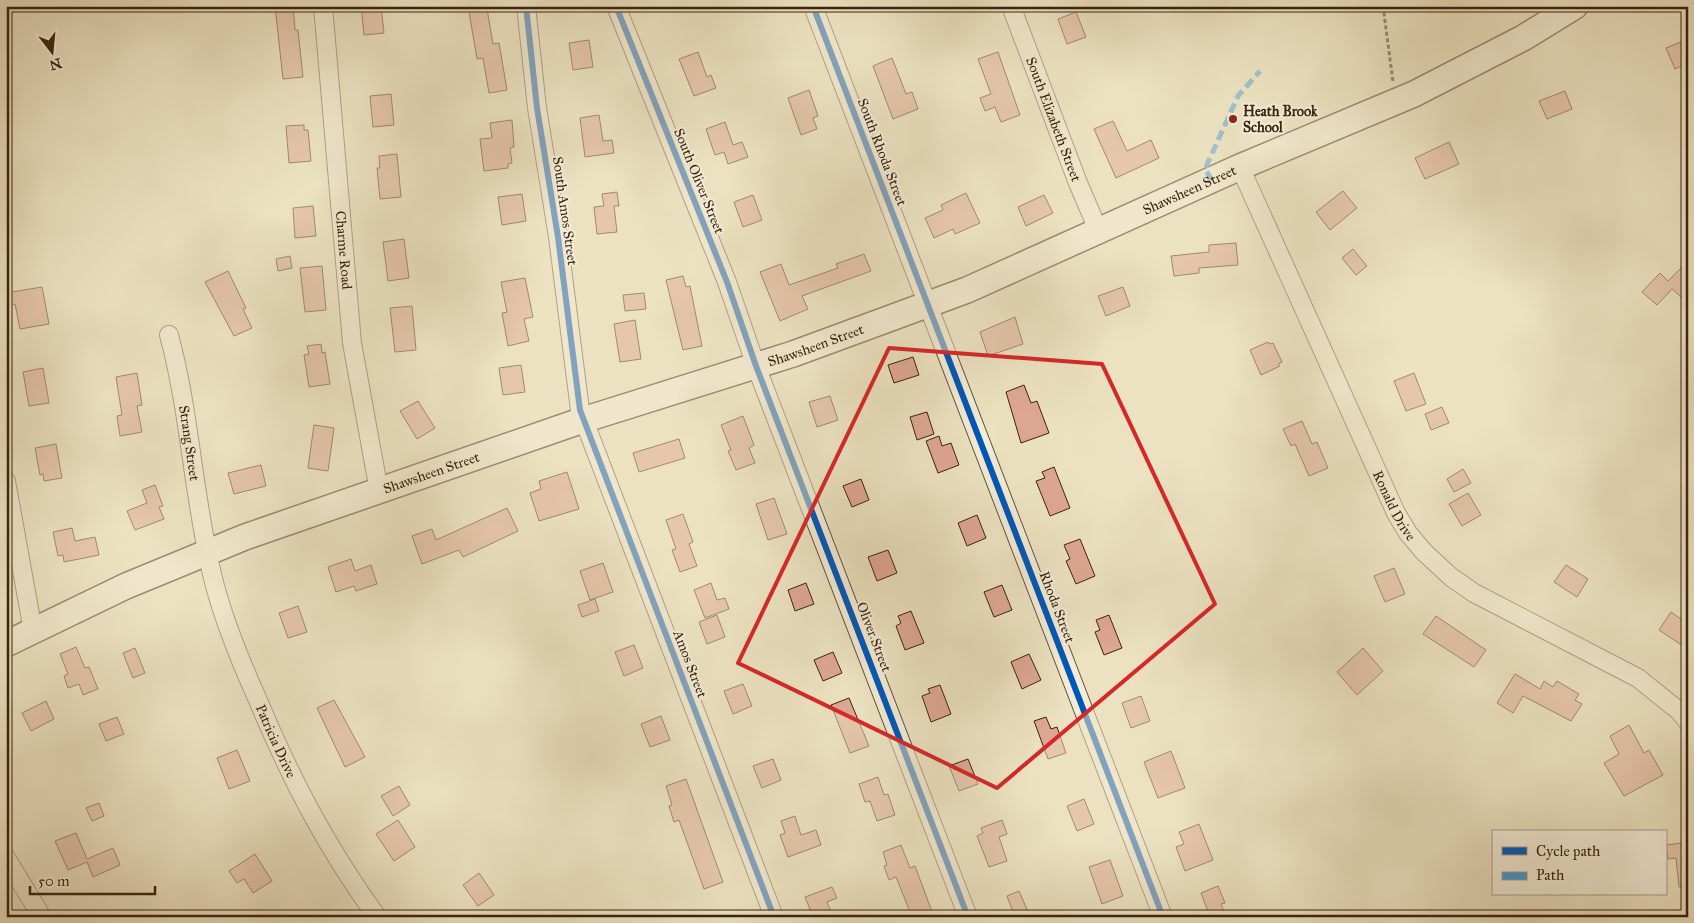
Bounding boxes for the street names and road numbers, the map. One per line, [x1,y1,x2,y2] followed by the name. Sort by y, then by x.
[1023,55,1085,184] street label: South Elizabeth Street
[854,96,910,208] street label: South Rhoda Street
[670,126,728,236] street label: South Oliver Street
[549,156,581,267] street label: South Amos Street
[1140,161,1239,218] street label: Shawsheen Street
[332,210,356,290] street label: Charme Road
[765,320,866,370] street label: Shawsheen Street
[175,404,203,482] street label: Strang Street
[381,448,482,497] street label: Shawsheen Street
[1369,468,1419,544] street label: Ronald Drive
[1036,569,1078,645] street label: Rhoda Street
[853,600,895,674] street label: Oliver Street
[669,627,711,700] street label: Amos Street
[252,702,300,781] street label: Patricia Drive

